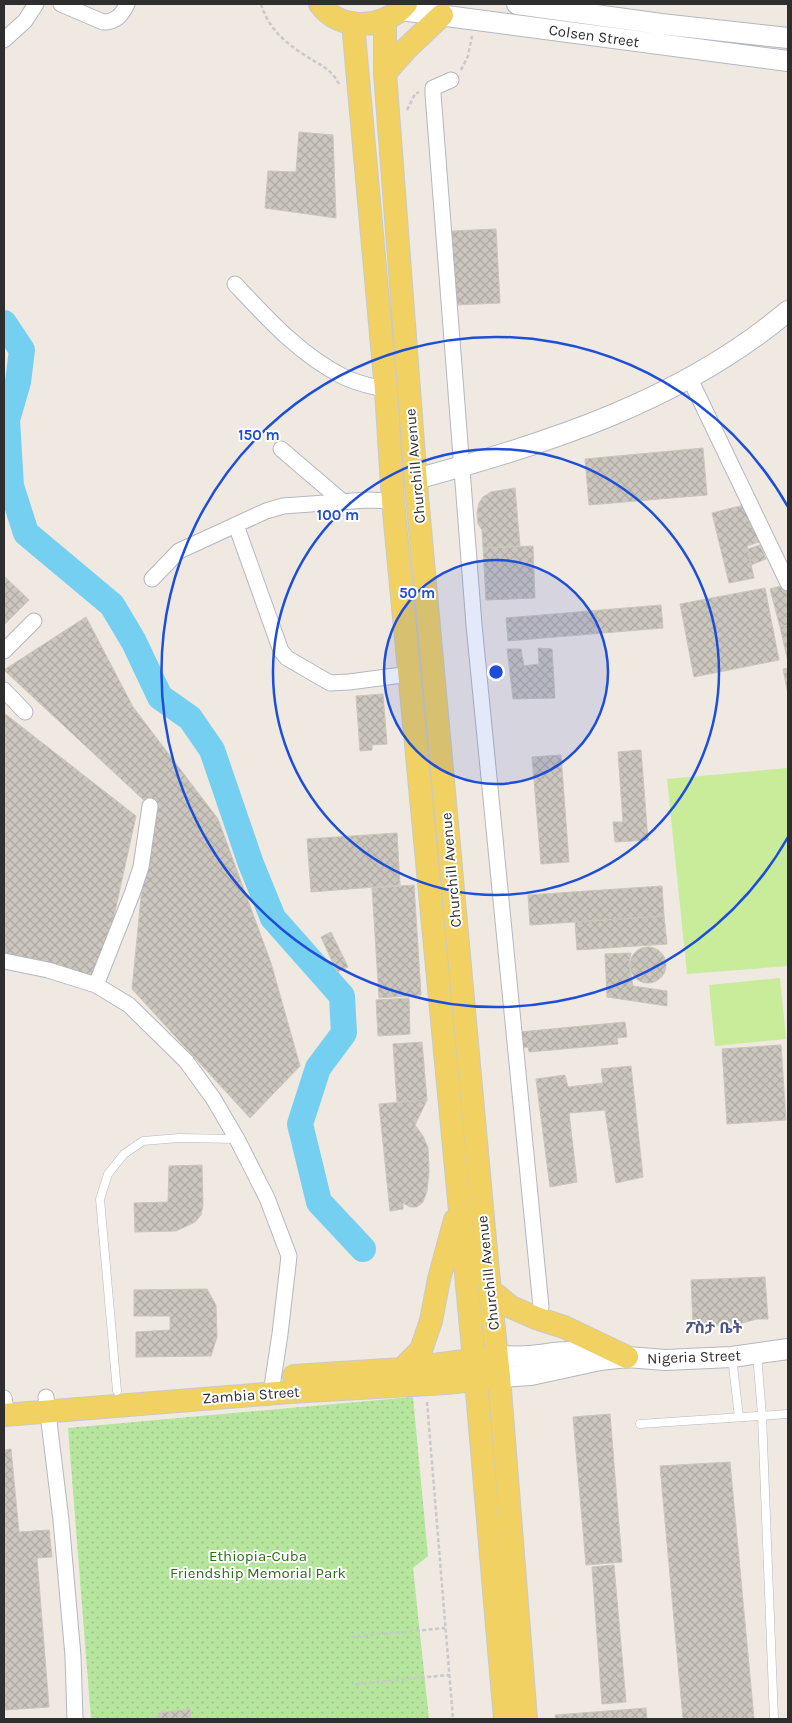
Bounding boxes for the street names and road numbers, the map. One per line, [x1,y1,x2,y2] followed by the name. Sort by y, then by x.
[548,21,641,51] street label: Colsen Street
[401,408,429,524] street label: Churchill Avenue
[437,812,465,928] street label: Churchill Avenue
[473,1215,503,1331] street label: Churchill Avenue
[647,1346,742,1368] street label: Nigeria Street
[202,1383,301,1407] street label: Zambia Street

